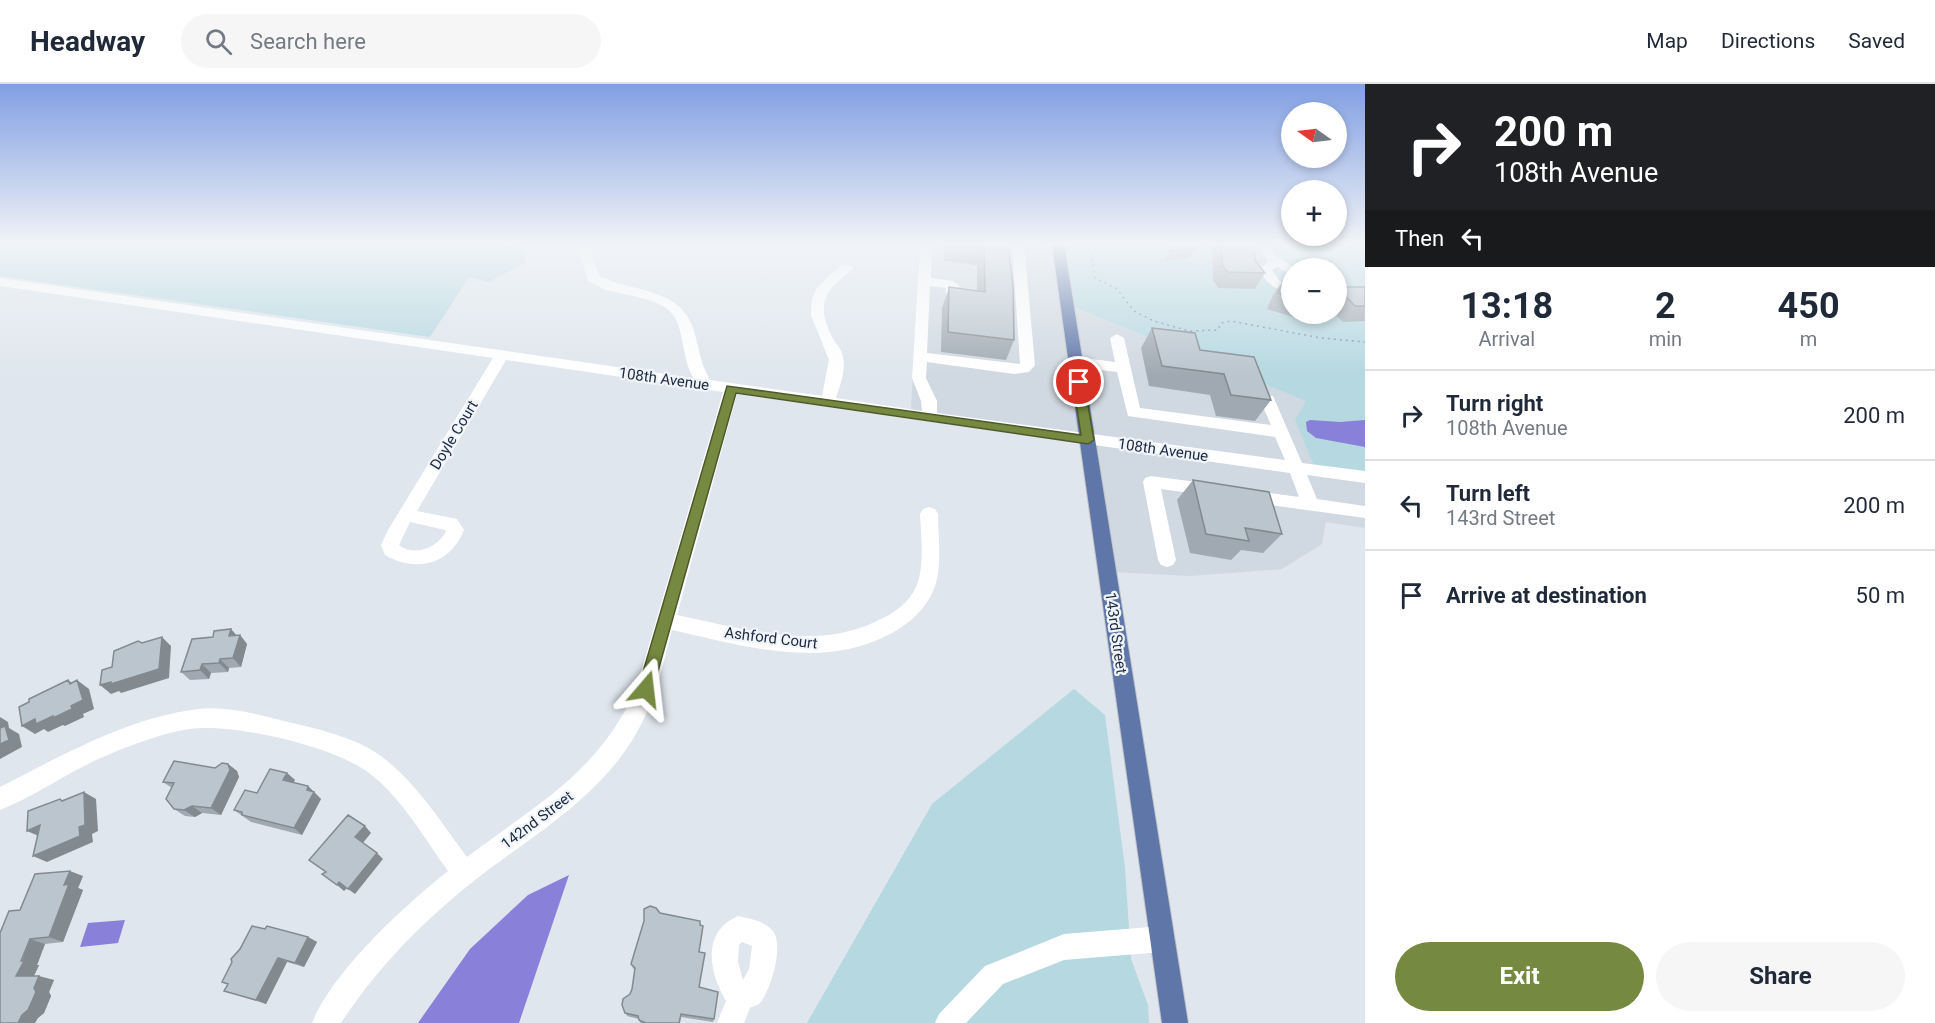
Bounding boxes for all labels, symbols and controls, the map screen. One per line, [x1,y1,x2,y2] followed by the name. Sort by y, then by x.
[181,14,601,68] search box
[30,25,145,58] text: Headway
[202,25,235,58] icon: search
[250,29,366,54] text: Search here
[1646,29,1688,53] text: Map
[1721,29,1815,53] text: Directions
[1848,29,1905,53] text: Saved
[1281,102,1347,168] north arrow
[1281,102,1347,324] map controls
[1494,107,1613,156] text: 200 m
[1395,108,1473,186] icon: right
[1494,157,1658,189] text: 108th Avenue
[1281,180,1347,246] button: +
[1456,222,1489,255] icon: left
[1395,226,1444,251] text: Then
[1281,258,1347,324] button: −
[1460,285,1553,327] text: 13:18
[1655,285,1676,327] text: 2
[1778,285,1840,327] text: 450
[1478,327,1535,351] text: Arrival
[1649,327,1682,351] text: min
[1800,327,1817,351] text: m
[1053,356,1104,407] pin
[618,364,710,394] street label: 108th Avenue
[1062,365,1095,398] icon: arrive
[1446,391,1543,416] text: Turn right
[426,397,482,473] street label: Doyle Court
[1395,399,1428,432] icon: right
[1843,403,1905,428] text: 200 m
[1446,416,1568,440] text: 108th Avenue
[1117,435,1209,465] street label: 108th Avenue
[1446,481,1530,506] text: Turn left
[1395,489,1428,522] icon: left
[1843,493,1905,518] text: 200 m
[1446,506,1555,530] text: 143rd Street
[1395,579,1428,612] icon: arrive
[1446,583,1647,608] text: Arrive at destination
[1856,583,1905,608] text: 50 m
[1101,591,1131,675] street label: 143rd Street
[723,623,819,653] street label: Ashford Court
[614,657,678,721] position arrow
[498,787,577,853] street label: 142nd Street
[1395,942,1644,1011] button: Exit
[1656,942,1905,1011] button: Share

